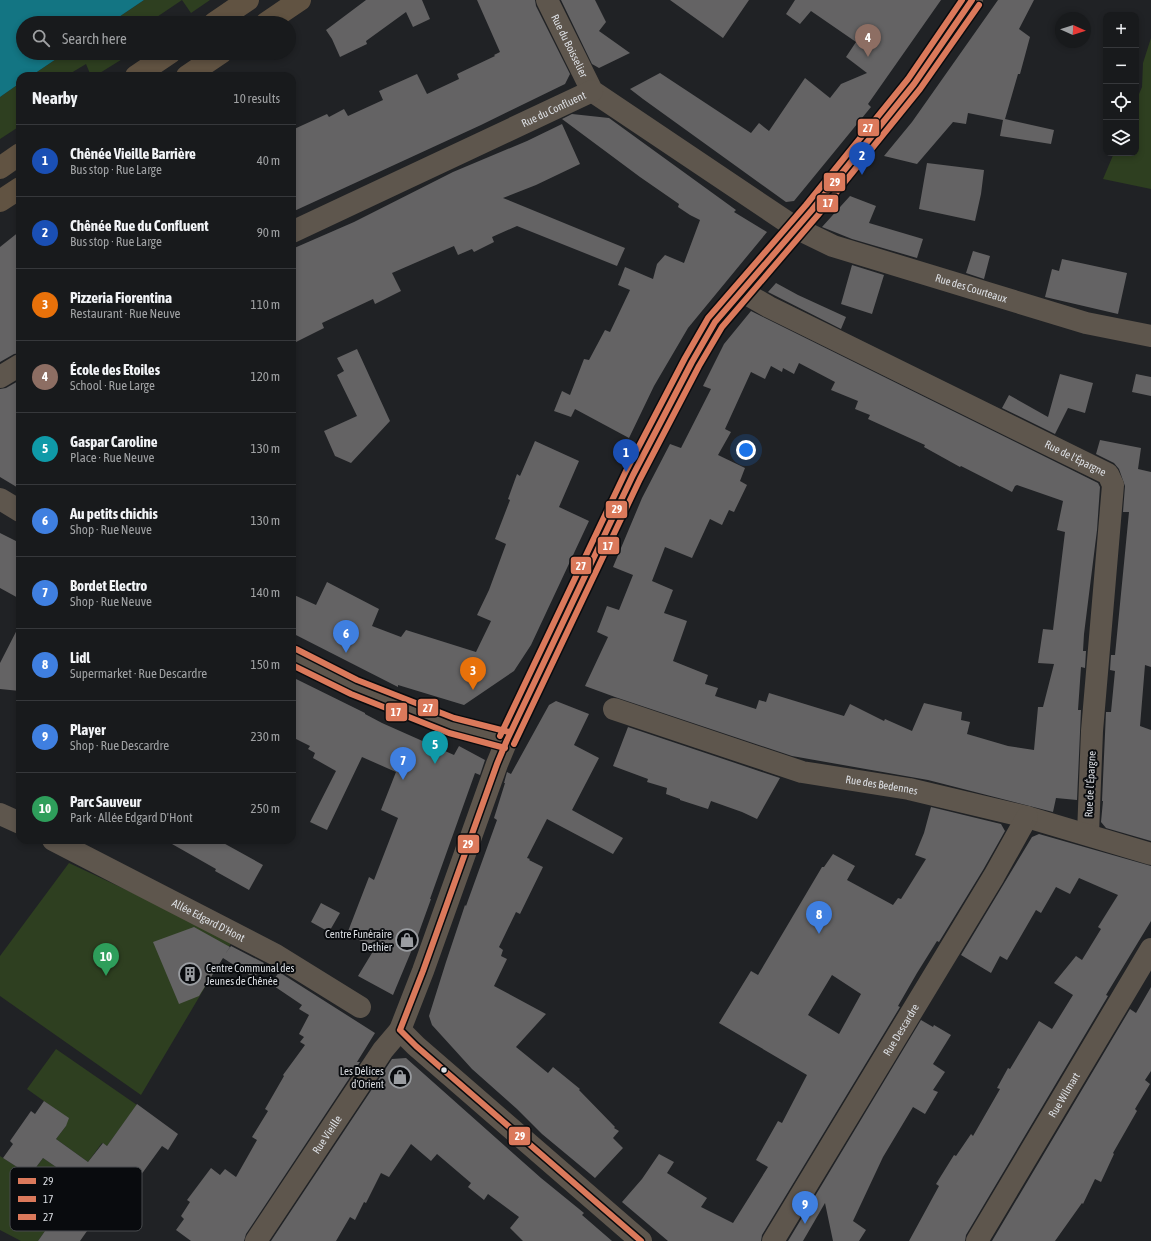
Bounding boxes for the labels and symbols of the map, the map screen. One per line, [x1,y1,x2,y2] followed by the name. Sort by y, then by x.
[549,12,591,80] street label: Rue du Boisselier
[1055,12,1091,48] north arrow
[855,24,881,57] pin: 4
[519,89,588,129] street label: Rue du Confluent
[857,118,880,137] line badge: 27
[863,122,873,134] text: 27
[849,142,875,175] pin: 2
[823,172,846,192] line badge: 29
[830,176,840,188] text: 29
[816,194,839,213] line badge: 17
[823,197,833,209] text: 17
[934,272,1009,305] street label: Rue des Courteaux
[1043,438,1108,478] street label: Rue de l'Épargne
[613,439,639,472] pin: 1
[736,440,756,460] your location
[605,500,628,519] line badge: 29
[612,503,622,515] text: 29
[597,536,620,555] line badge: 17
[603,540,613,552] text: 17
[570,556,592,575] line badge: 27
[576,560,586,572] text: 27
[333,620,359,653] pin: 6
[460,657,486,690] pin: 3
[417,698,439,717] line badge: 27
[385,702,408,722] line badge: 17
[423,702,433,714] text: 27
[391,706,401,718] text: 17
[422,731,448,764] pin: 5
[390,747,416,780] pin: 7
[1082,750,1098,818] street label: Rue de l'Épargne
[845,773,919,797] street label: Rue des Bedennes
[457,834,480,854] line badge: 29
[463,838,473,850] text: 29
[170,896,247,944] street label: Allée Edgard D'Hont
[806,901,832,934] pin: 8
[394,927,420,953] shop icon: Centre Funéraire Dethier
[325,928,393,953] place label: Centre Funéraire Dethier
[93,943,119,976] pin: 10
[177,961,203,987] building icon: Centre Communal des Jeunes de Chênée
[206,962,295,987] place label: Centre Communal des Jeunes de Chênée
[881,1002,921,1058] street label: Rue Descardre
[387,1064,413,1090] shop icon: Les Délices d'Orient
[340,1065,384,1090] place label: Les Délices d'Orient
[439,1065,449,1075] unlabelled marker
[1046,1070,1082,1120] street label: Rue Wilmart
[310,1113,344,1156] street label: Rue Vieille
[508,1126,531,1146] line badge: 29
[515,1130,525,1142] text: 29
[10,1167,142,1231] legend
[43,1175,53,1187] text: 29
[792,1191,818,1224] pin: 9
[43,1193,53,1205] text: 17
[43,1211,53,1223] text: 27

